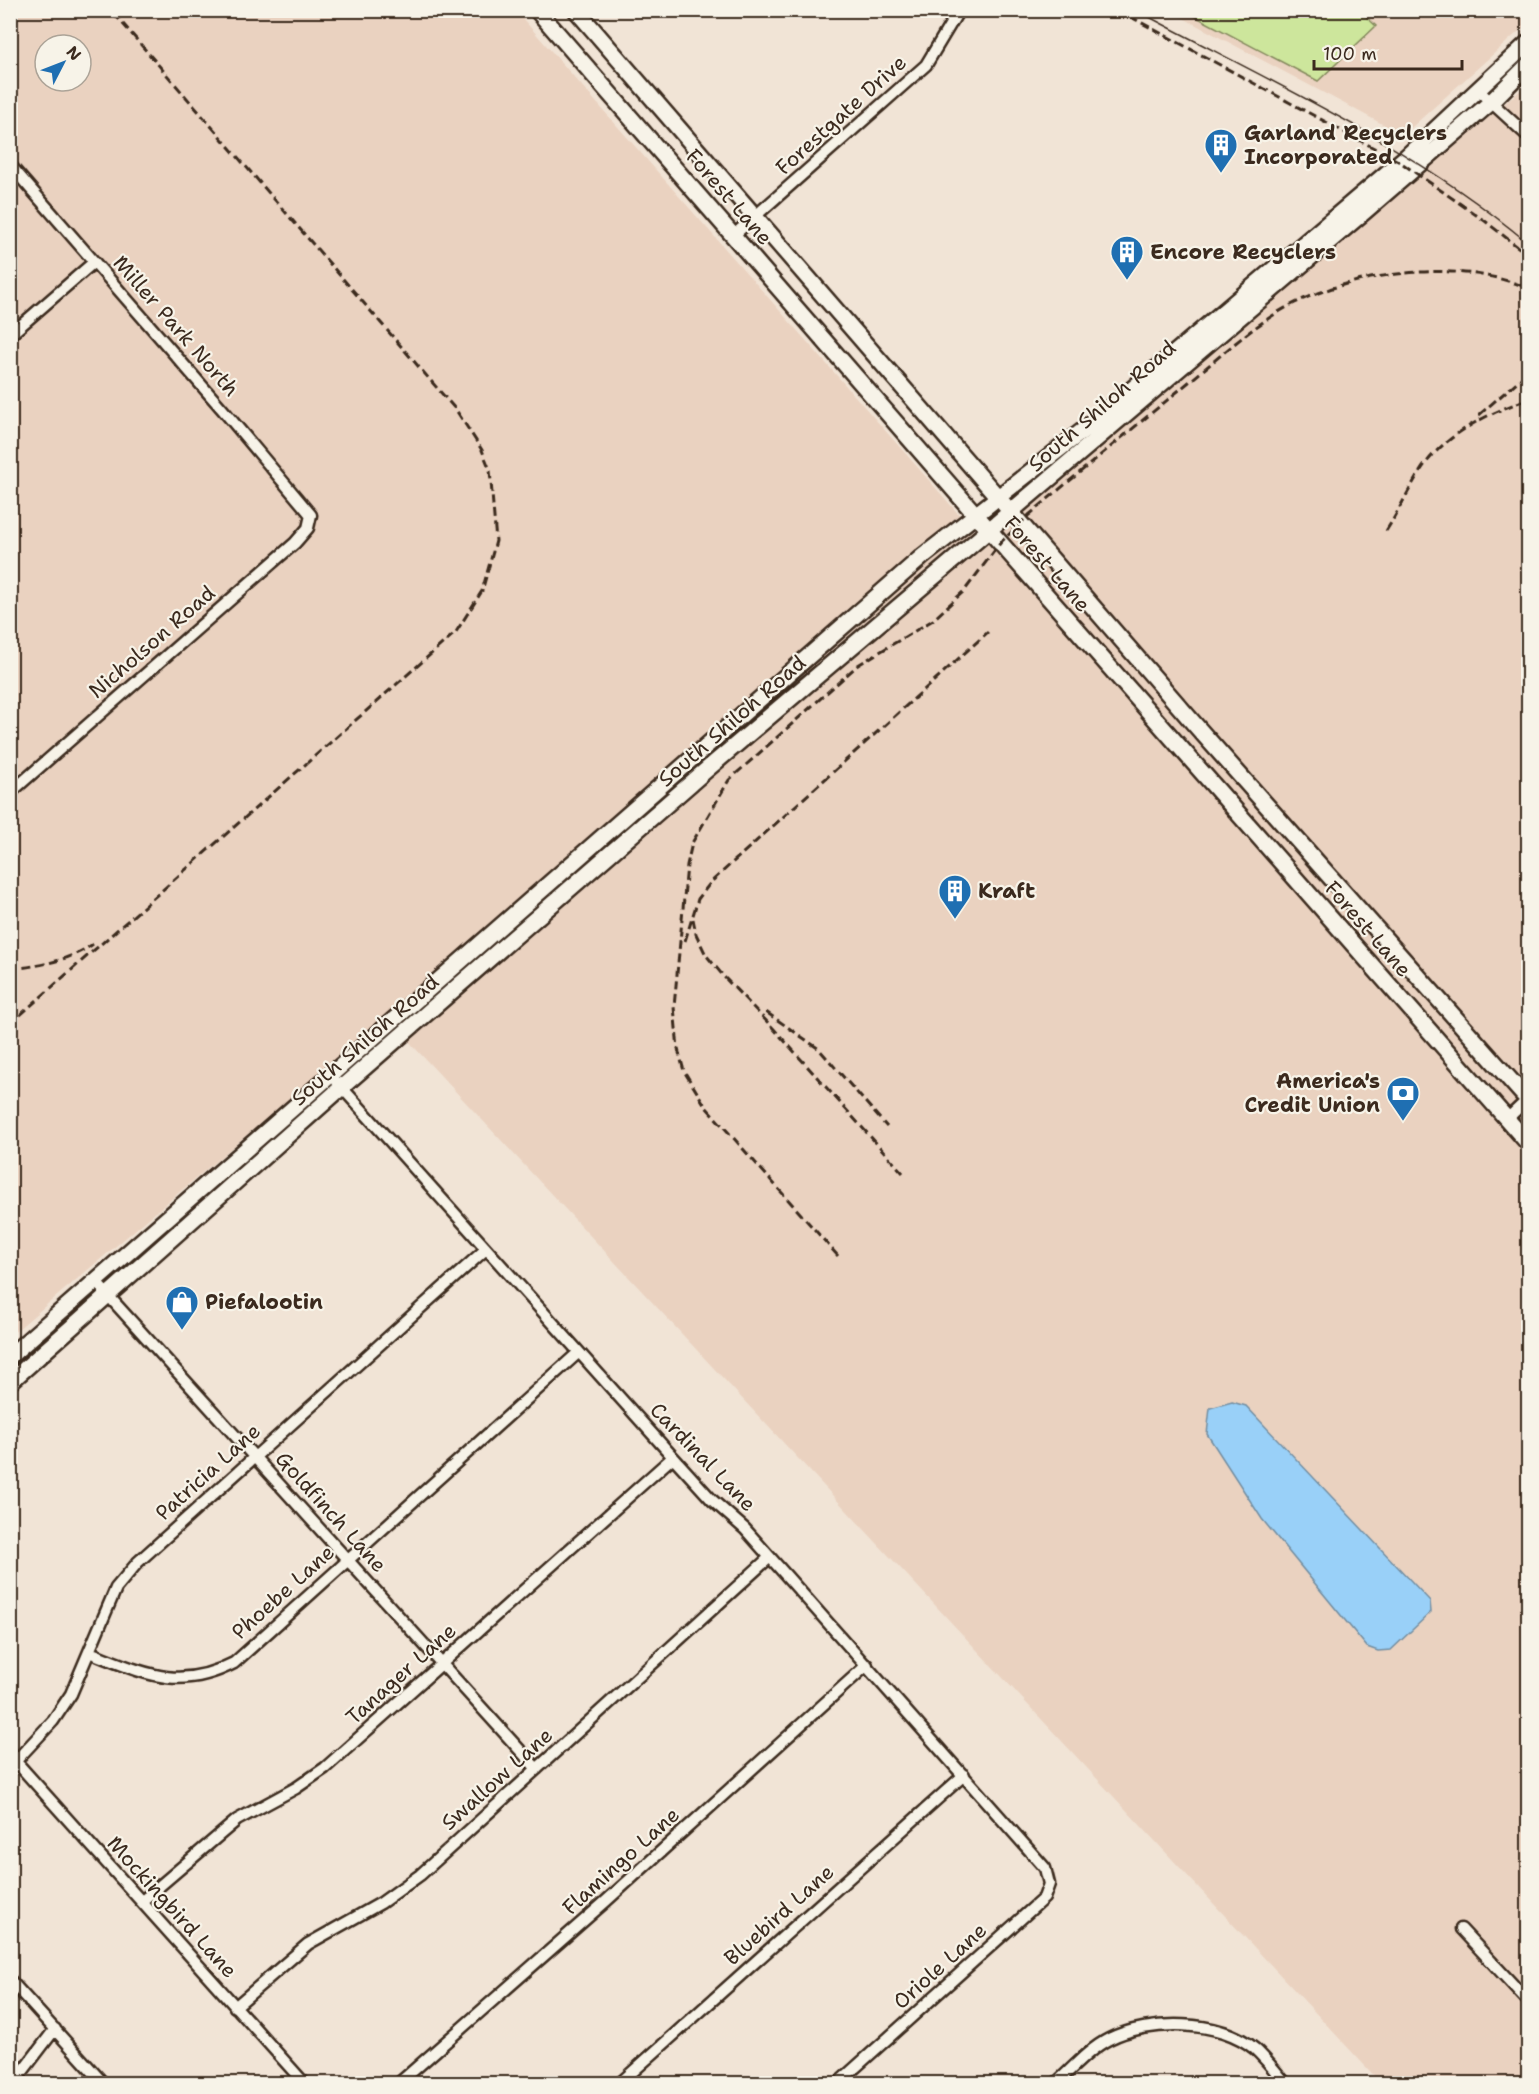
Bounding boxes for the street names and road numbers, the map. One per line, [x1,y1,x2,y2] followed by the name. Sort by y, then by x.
[770,49,912,181] street label: Forestgate Drive
[679,143,779,251] street label: Forest Lane
[107,249,245,403] street label: Miller Park North
[1022,334,1182,478] street label: South Shiloh Road
[997,510,1097,618] street label: Forest Lane
[83,579,221,705] street label: Nicholson Road
[652,649,812,793] street label: South Shiloh Road
[1318,875,1418,983] street label: Forest Lane
[285,968,445,1112] street label: South Shiloh Road
[644,1396,762,1518] street label: Cardinal Lane
[149,1417,267,1527] street label: Patricia Lane
[269,1445,393,1579] street label: Goldfinch Lane
[226,1538,340,1646] street label: Phoebe Lane
[340,1617,462,1731] street label: Tanager Lane
[435,1721,559,1837] street label: Swallow Lane
[556,1801,686,1921] street label: Flamingo Lane
[101,1830,243,1984] street label: Mockingbird Lane
[718,1858,840,1972] street label: Bluebird Lane
[887,1917,993,2015] street label: Oriole Lane

